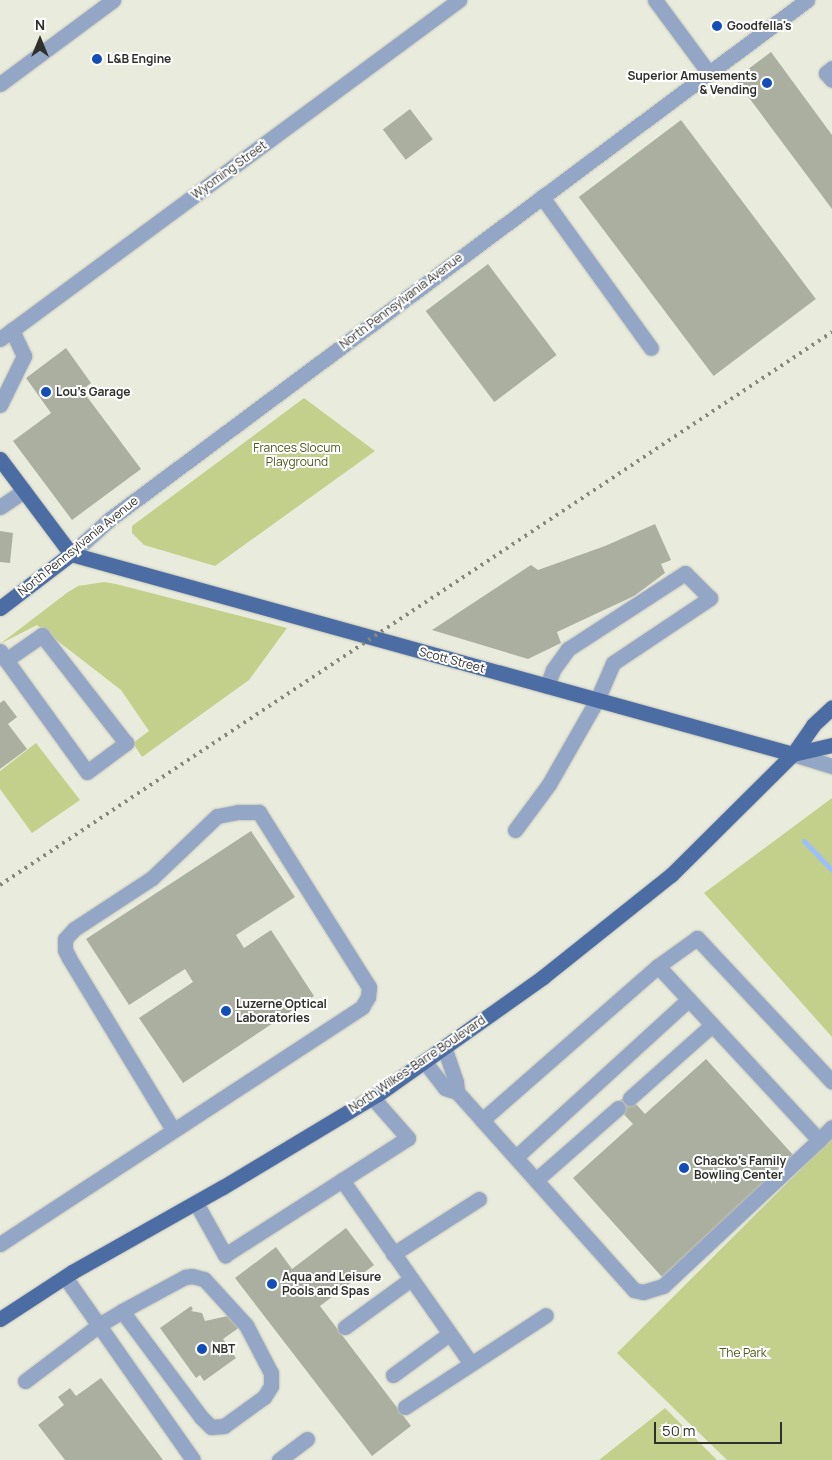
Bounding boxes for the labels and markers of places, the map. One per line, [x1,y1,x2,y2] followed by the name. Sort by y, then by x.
[727,19,792,33] place label: Goodfella's
[711,20,723,32] marker: Goodfella's
[107,52,171,66] place label: L&B Engine
[91,53,103,65] marker: L&B Engine
[627,69,757,97] place label: Superior Amusements & Vending
[761,77,773,89] marker: Superior Amusements & Vending
[56,385,130,399] place label: Lou's Garage
[40,386,52,398] marker: Lou's Garage
[236,997,327,1025] place label: Luzerne Optical Laboratories
[220,1005,232,1017] marker: Luzerne Optical Laboratories
[694,1154,786,1182] place label: Chacko's Family Bowling Center
[678,1162,690,1174] marker: Chacko's Family Bowling Center
[282,1270,381,1298] place label: Aqua and Leisure Pools and Spas
[266,1278,278,1290] marker: Aqua and Leisure Pools and Spas
[212,1342,235,1356] place label: NBT
[196,1343,208,1355] marker: NBT

